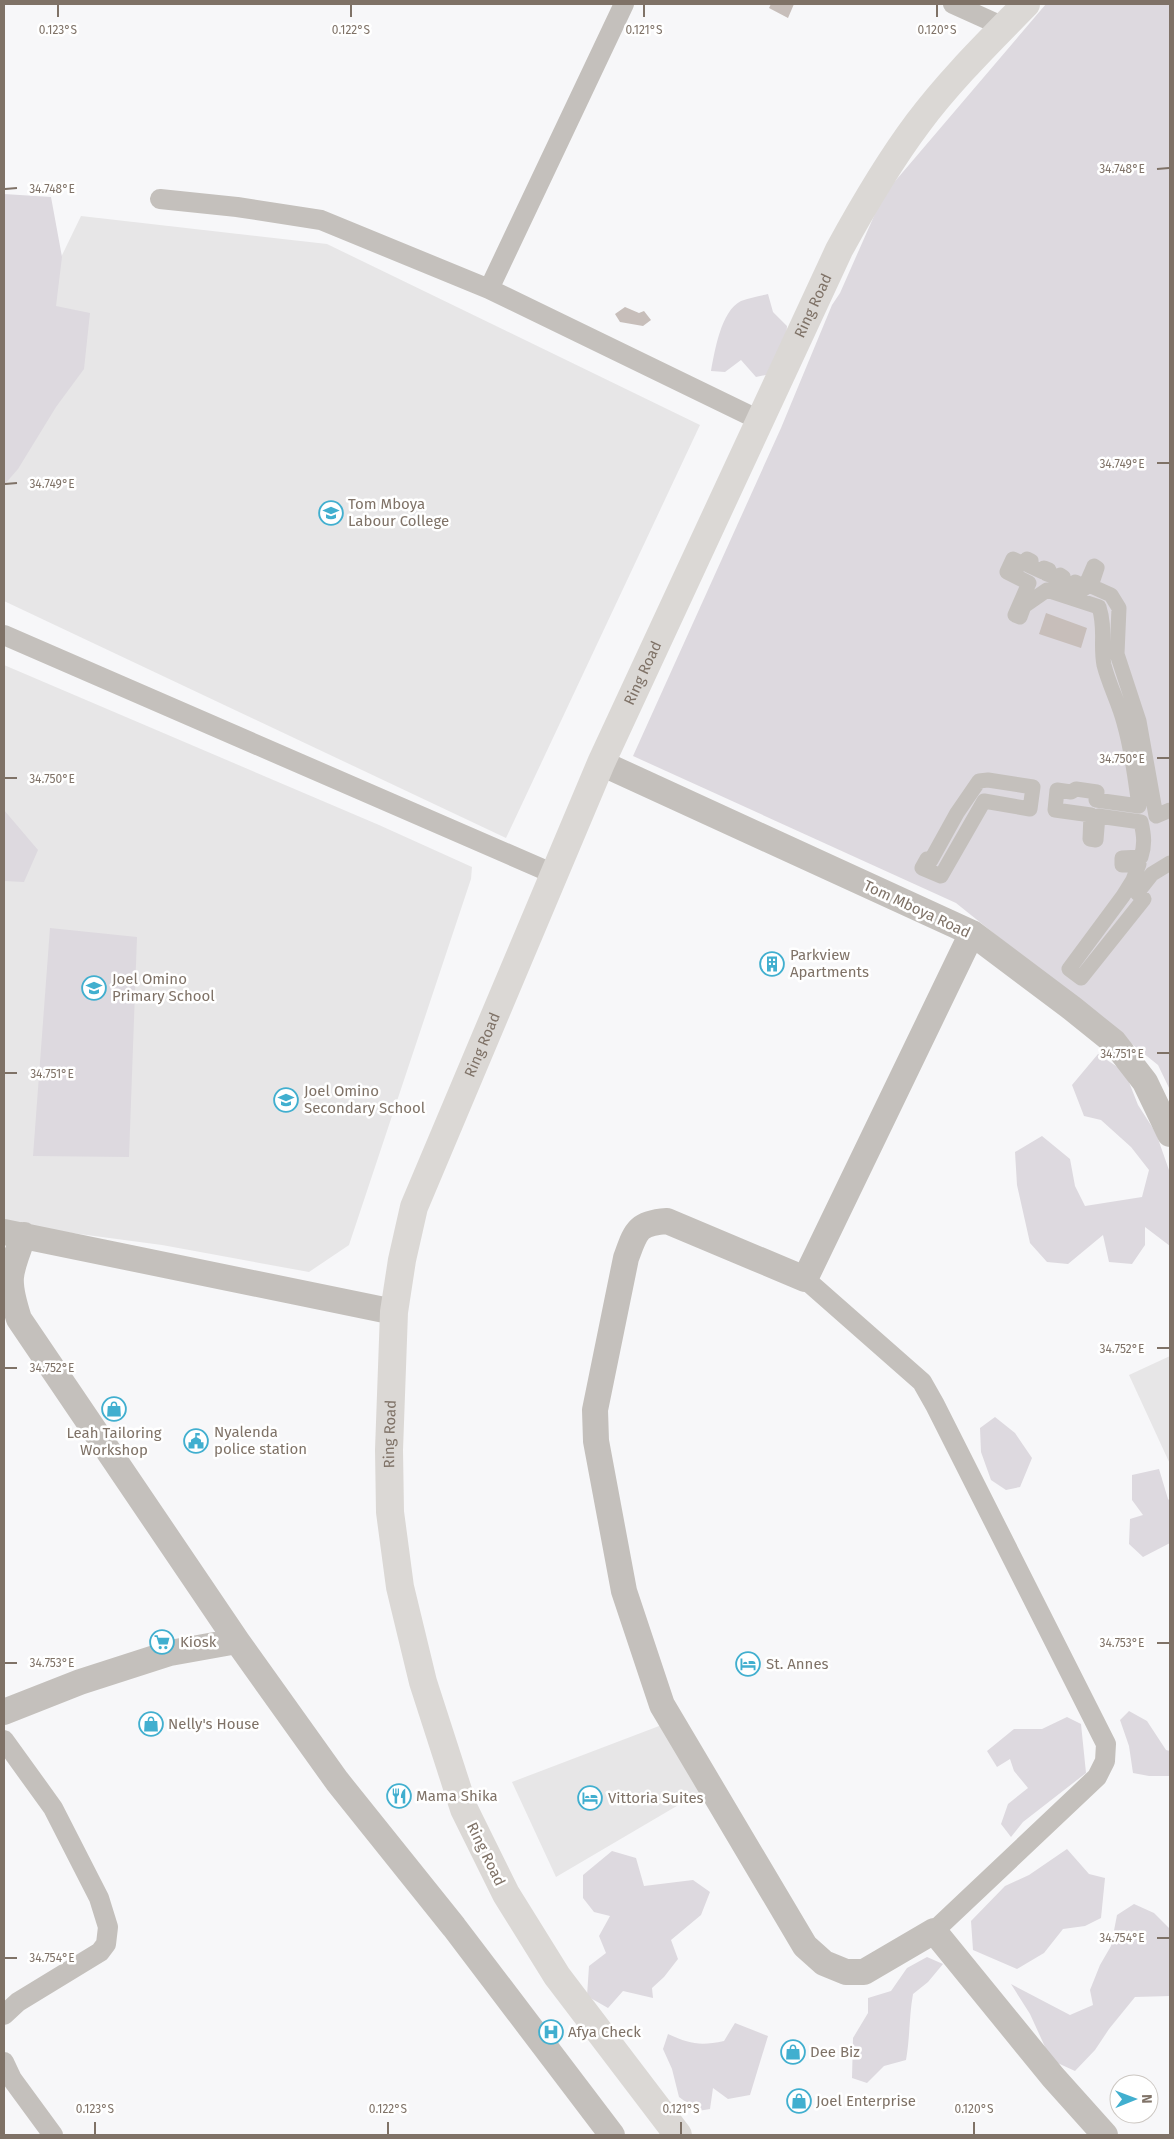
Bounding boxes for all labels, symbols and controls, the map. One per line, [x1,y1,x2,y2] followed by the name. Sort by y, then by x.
[39,23,78,37] text: 0.123°S
[332,23,371,37] text: 0.122°S
[625,23,663,37] text: 0.121°S
[917,23,957,37] text: 0.120°S
[1099,162,1145,176] text: 34.748°E
[29,182,75,196] text: 34.748°E
[791,271,836,341] street label: Ring Road
[1099,457,1145,471] text: 34.749°E
[29,477,75,491] text: 34.749°E
[348,495,449,530] place label: Tom Mboya Labour College
[318,500,344,526] school or university icon: Tom Mboya Labour College
[620,638,665,708] street label: Ring Road
[1099,752,1145,766] text: 34.750°E
[29,772,75,786] text: 34.750°E
[861,876,973,942] street label: Tom Mboya Road
[790,946,869,981] place label: Parkview Apartments
[759,951,785,977] building icon: Parkview Apartments
[112,970,215,1005] place label: Joel Omino Primary School
[81,975,107,1001] school or university icon: Joel Omino Primary School
[461,1010,504,1080] street label: Ring Road
[1100,1047,1144,1061] text: 34.751°E
[30,1067,74,1081] text: 34.751°E
[304,1082,426,1117] place label: Joel Omino Secondary School
[273,1087,299,1113] school or university icon: Joel Omino Secondary School
[1100,1342,1144,1356] text: 34.752°E
[30,1361,74,1375] text: 34.752°E
[101,1396,127,1422] shop icon: Leah Tailoring Workshop
[380,1399,400,1468] street label: Ring Road
[214,1423,307,1458] place label: Nyalenda police station
[66,1424,162,1459] place label: Leah Tailoring Workshop
[183,1428,209,1454] public building icon: Nyalenda police station
[149,1629,175,1655] supermarket icon: Kiosk
[180,1633,217,1651] place label: Kiosk
[1100,1636,1144,1650] text: 34.753°E
[735,1651,761,1677] hotel icon: St. Annes
[766,1655,829,1673] place label: St. Annes
[30,1656,74,1670] text: 34.753°E
[138,1711,164,1737] shop icon: Nelly's House
[168,1715,259,1733] place label: Nelly's House
[386,1783,412,1809] restaurant icon: Mama Shika
[577,1785,603,1811] hotel icon: Vittoria Suites
[416,1787,498,1805] place label: Mama Shika
[608,1789,704,1807] place label: Vittoria Suites
[463,1819,509,1889] street label: Ring Road
[1099,1931,1145,1945] text: 34.754°E
[29,1951,75,1965] text: 34.754°E
[538,2019,564,2045] hospital icon: Afya Check
[568,2023,641,2041] place label: Afya Check
[780,2039,806,2065] shop icon: Dee Biz
[810,2043,860,2061] place label: Dee Biz
[1109,2074,1159,2124] north arrow
[786,2088,812,2114] shop icon: Joel Enterprise
[816,2092,916,2110] place label: Joel Enterprise
[1138,2094,1155,2104] text: N
[76,2102,115,2116] text: 0.123°S
[369,2102,408,2116] text: 0.122°S
[662,2102,700,2116] text: 0.121°S
[954,2102,994,2116] text: 0.120°S

